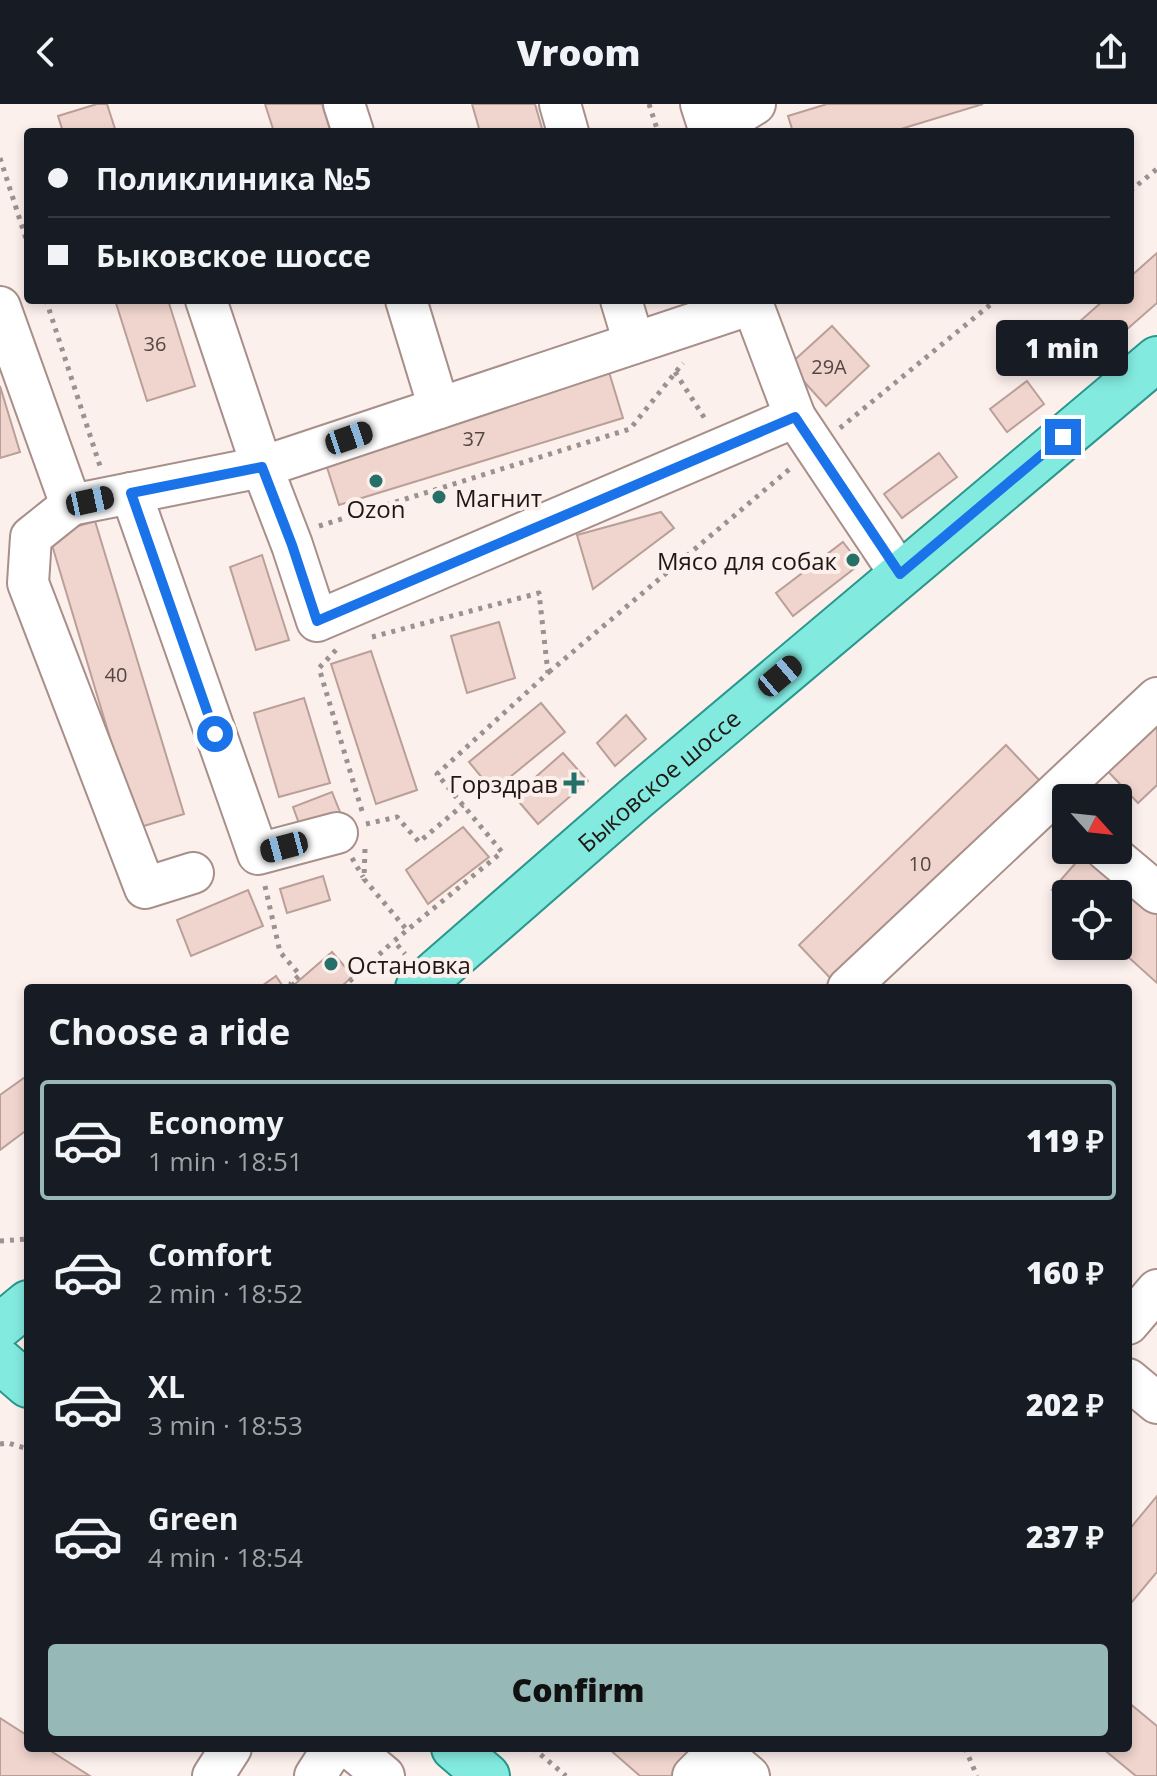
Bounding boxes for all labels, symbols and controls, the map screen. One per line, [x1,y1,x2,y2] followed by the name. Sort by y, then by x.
[517,28,640,77] text: Vroom
[24,30,68,74] icon: back
[1089,30,1133,74] icon: share
[96,158,371,199] text: Поликлиника №5
[96,235,371,276] text: Быковское шоссе
[997,321,1129,377] callout: 1 min
[144,330,166,357] house number: 36
[1025,330,1099,366] text: 1 min
[811,353,847,380] house number: 29А
[322,419,376,457] car
[1045,419,1081,455] route end
[463,425,485,452] house number: 37
[367,472,385,490] marker: Ozon
[455,481,542,514] place label: Магнит
[64,484,116,518] car
[430,488,448,506] marker: Магнит
[346,492,406,525] place label: Ozon
[657,544,838,577] place label: Мясо для собак
[844,551,862,569] marker: Мясо для собак
[754,651,806,701] car
[105,661,127,688] house number: 40
[570,701,747,859] street label: Быковское шоссе
[197,716,233,752] route start
[449,767,558,800] place label: Горздрав
[565,774,583,792] marker: Горздрав
[1052,784,1132,864] north arrow
[1052,784,1132,960] map controls
[258,829,310,865] car
[909,850,931,877] house number: 10
[1052,880,1132,960] button: locate
[347,948,471,981] place label: Остановка
[322,955,340,973] marker: Остановка
[48,1007,290,1056] text: Choose a ride
[148,1102,284,1143] text: Economy
[52,1104,124,1176] icon: car
[1026,1120,1104,1161] text: 119 ₽
[148,1143,303,1179] text: 1 min · 18:51
[148,1234,272,1275] text: Comfort
[52,1236,124,1308] icon: car
[1026,1252,1104,1293] text: 160 ₽
[148,1275,303,1311] text: 2 min · 18:52
[148,1366,185,1407] text: XL
[52,1368,124,1440] icon: car
[1026,1384,1104,1425] text: 202 ₽
[148,1407,303,1443] text: 3 min · 18:53
[148,1498,239,1539] text: Green
[52,1500,124,1572] icon: car
[1026,1516,1104,1557] text: 237 ₽
[148,1539,303,1575] text: 4 min · 18:54
[48,1644,1108,1736] button: Confirm

